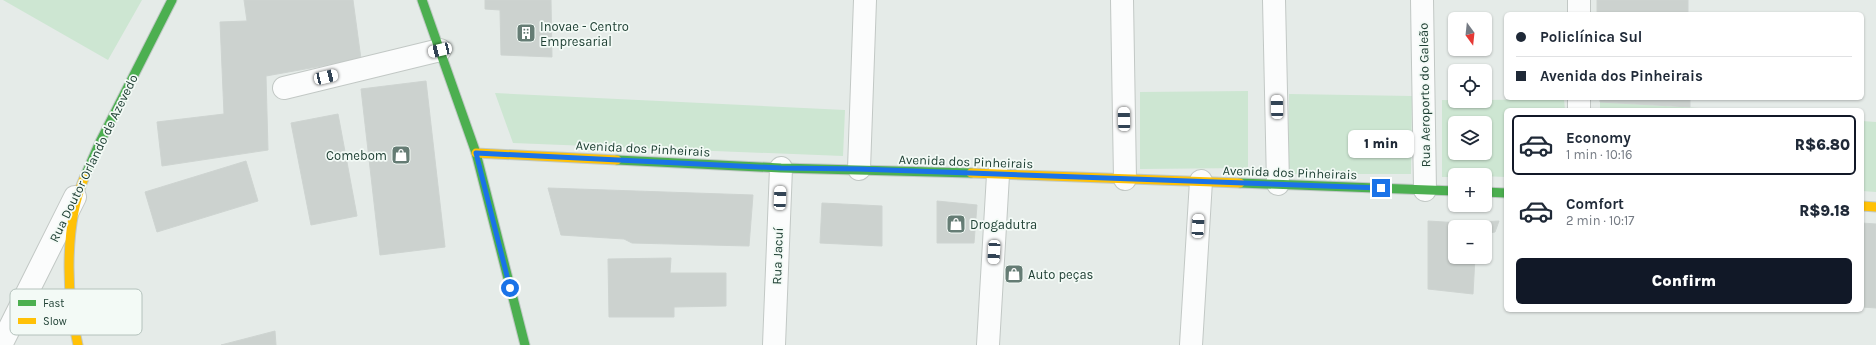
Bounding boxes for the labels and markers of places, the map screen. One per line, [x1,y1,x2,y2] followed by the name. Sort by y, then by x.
[540,19,629,49] place label: Inovae - Centro Empresarial
[515,22,537,44] building icon: Inovae - Centro Empresarial
[390,144,412,166] shop icon: Comebom
[326,148,387,163] place label: Comebom
[945,213,967,235] shop icon: Drogadutra
[970,217,1037,232] place label: Drogadutra
[1003,263,1025,285] shop icon: Auto peças
[1028,267,1094,282] place label: Auto peças

